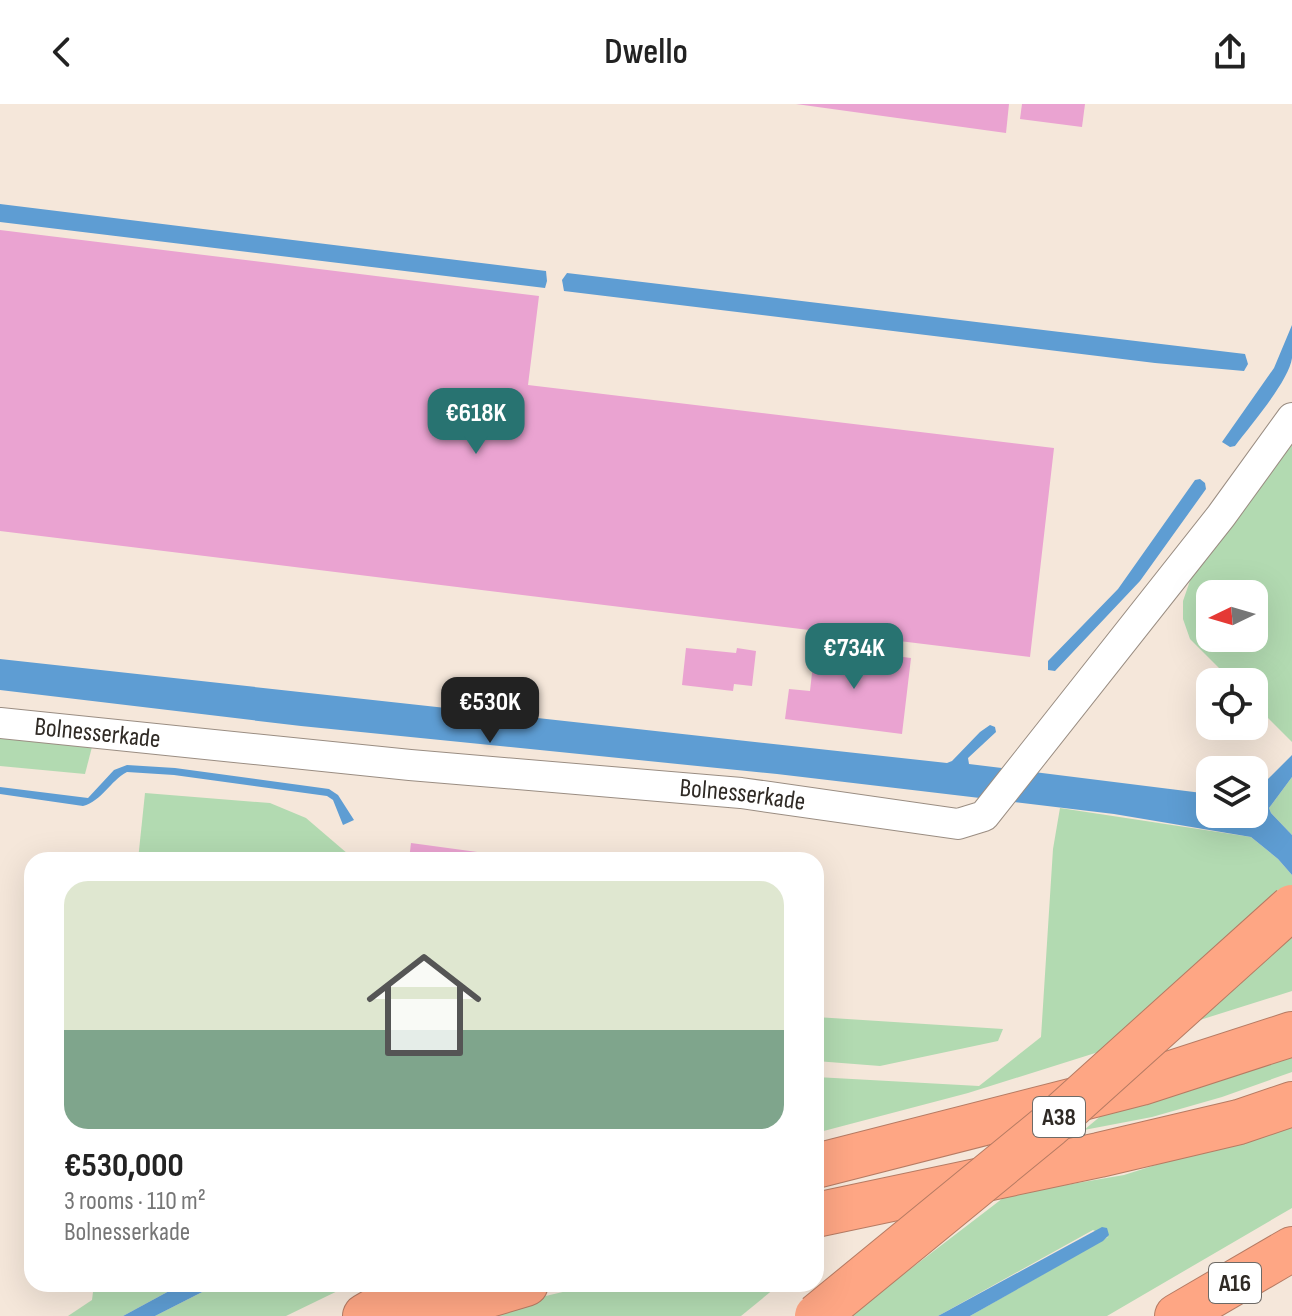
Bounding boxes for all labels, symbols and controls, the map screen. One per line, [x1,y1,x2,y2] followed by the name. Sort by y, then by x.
[40,30,84,74] icon: back
[1208,30,1252,74] icon: share
[604,31,688,74] text: Dwello
[420,388,532,456] pin: €618K
[446,398,506,429] text: €618K
[1196,580,1268,652] north arrow
[1196,580,1268,828] map controls
[798,623,910,691] pin: €734K
[823,633,885,664] text: €734K
[1196,668,1268,740] button: locate
[434,677,546,745] pin: €530K
[459,687,521,718] text: €530K
[33,711,162,755] street label: Bolnesserkade
[1196,756,1268,828] button: layers
[678,772,807,818] street label: Bolnesserkade
[352,933,496,1077] icon: home
[1033,1097,1085,1137] road number: A38
[64,1145,184,1186] text: €530,000
[64,1186,206,1217] text: 3 rooms · 110 m²
[64,1217,190,1248] text: Bolnesserkade
[1209,1263,1261,1303] road number: A16

